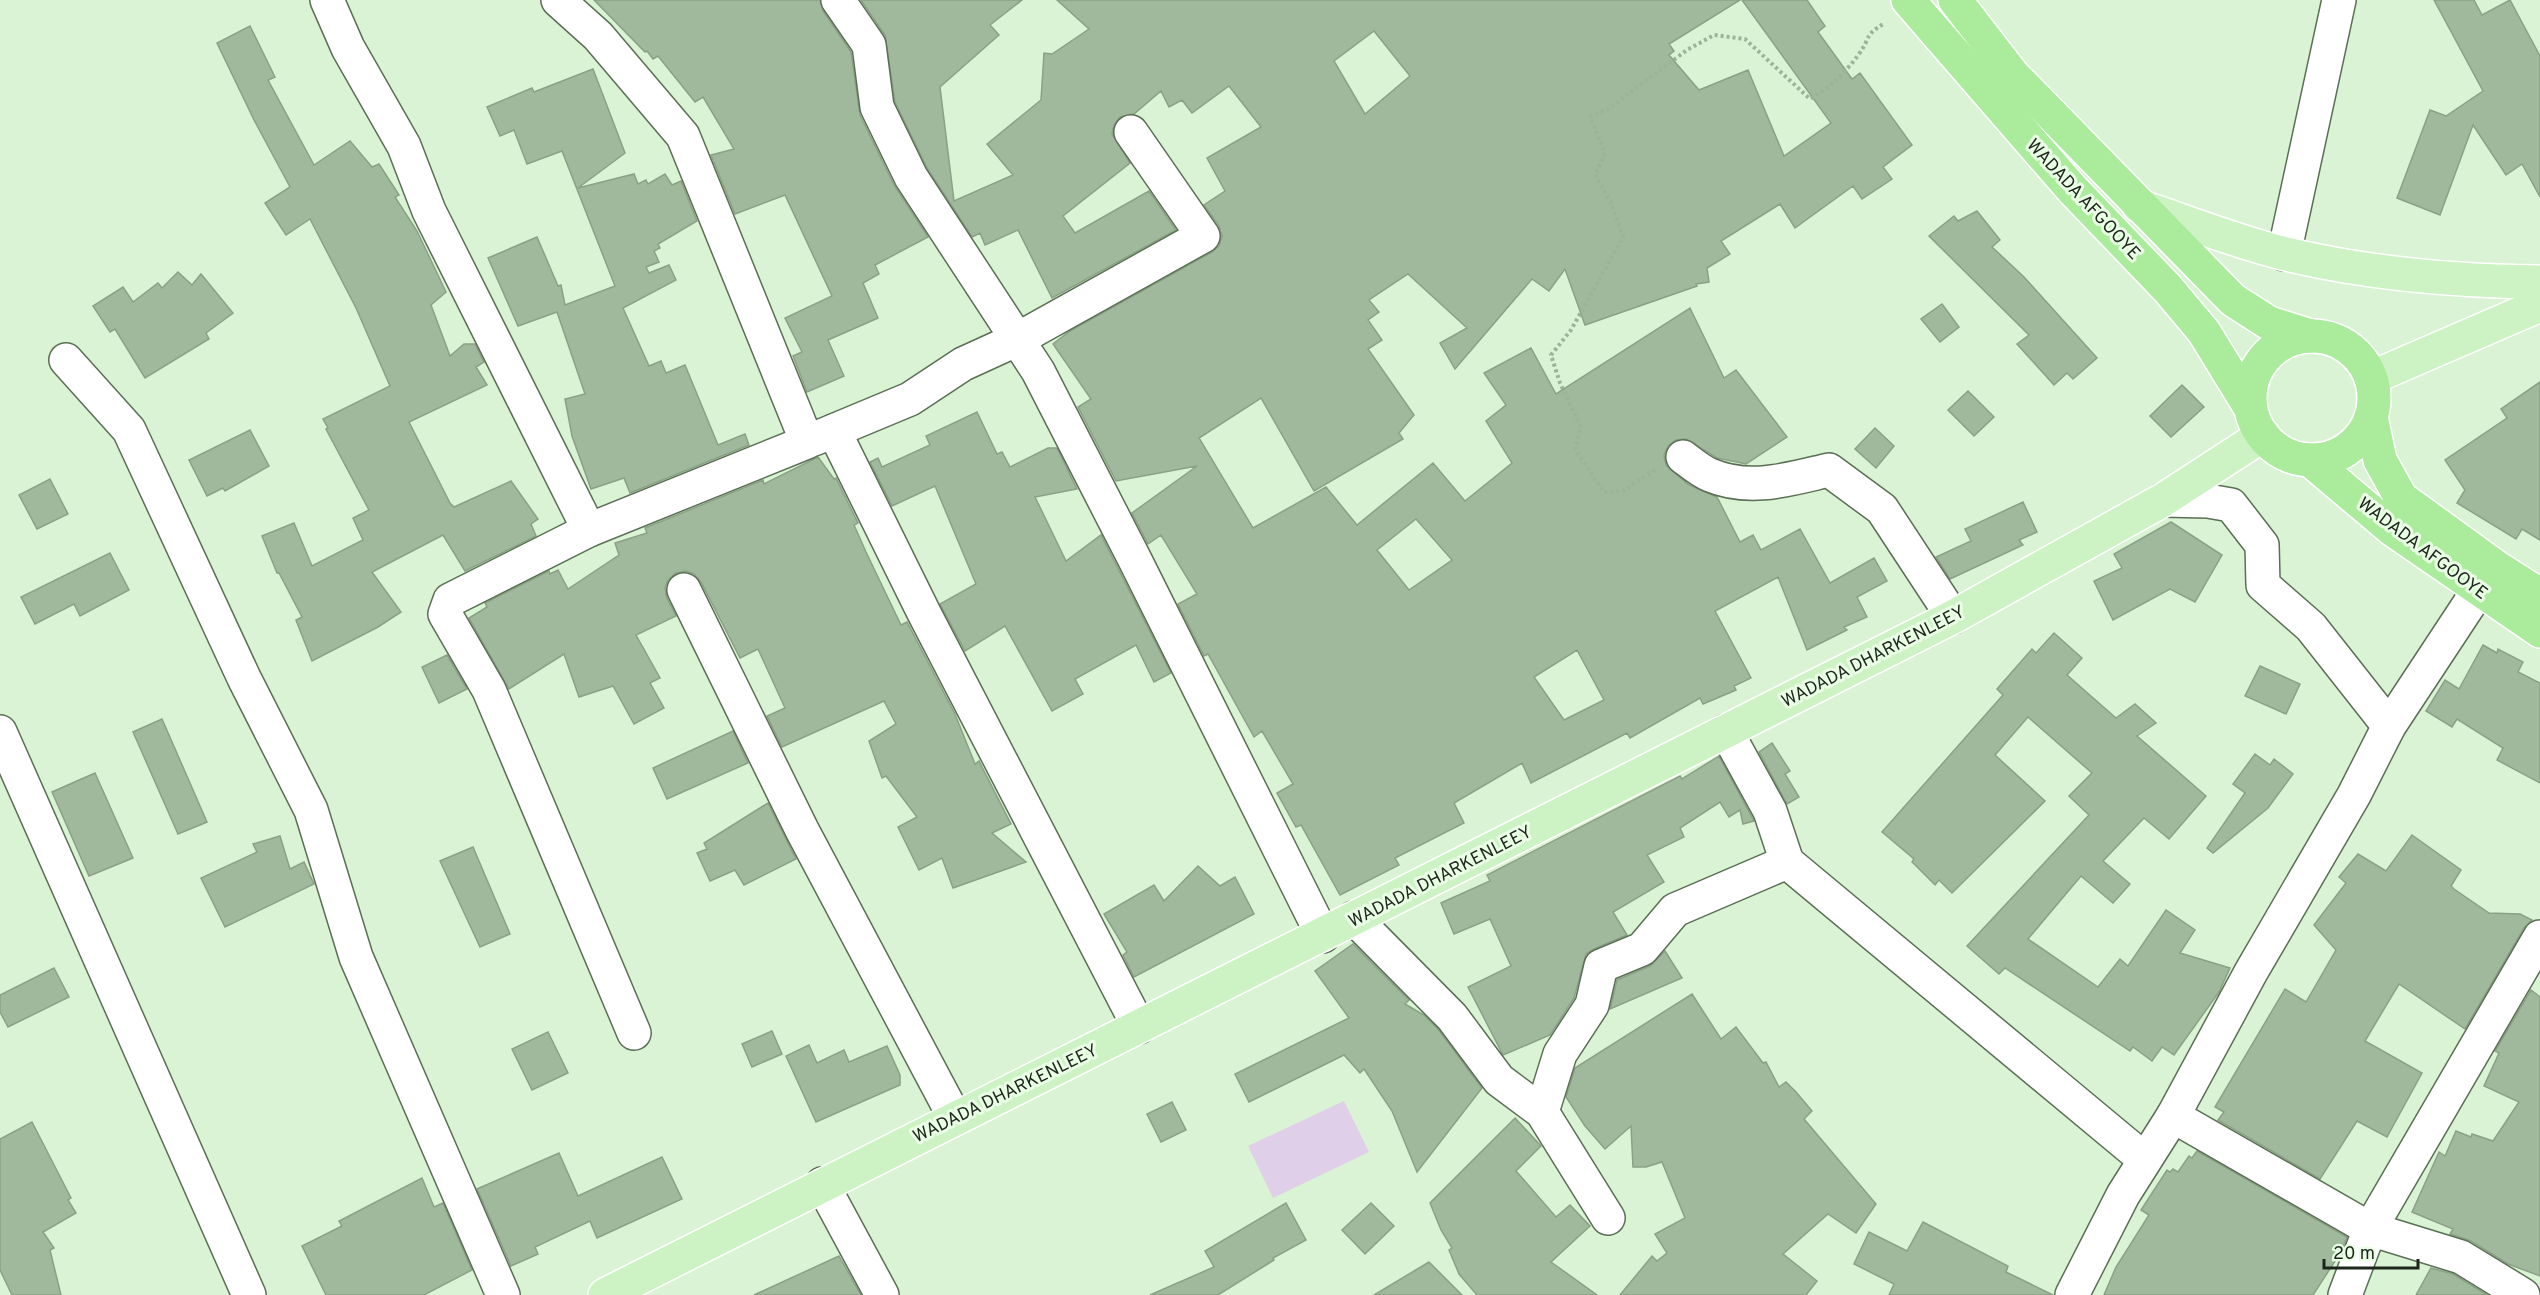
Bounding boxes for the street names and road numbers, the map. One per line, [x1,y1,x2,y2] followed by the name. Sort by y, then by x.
[2021,135,2145,265] street label: WADADA AFGOOYE
[2352,493,2492,606] street label: WADADA AFGOOYE
[1778,601,1969,714] street label: WADADA DHARKENLEEY
[1345,821,1536,934] street label: WADADA DHARKENLEEY
[909,1040,1102,1149] street label: WADADA DHARKENLEEY

